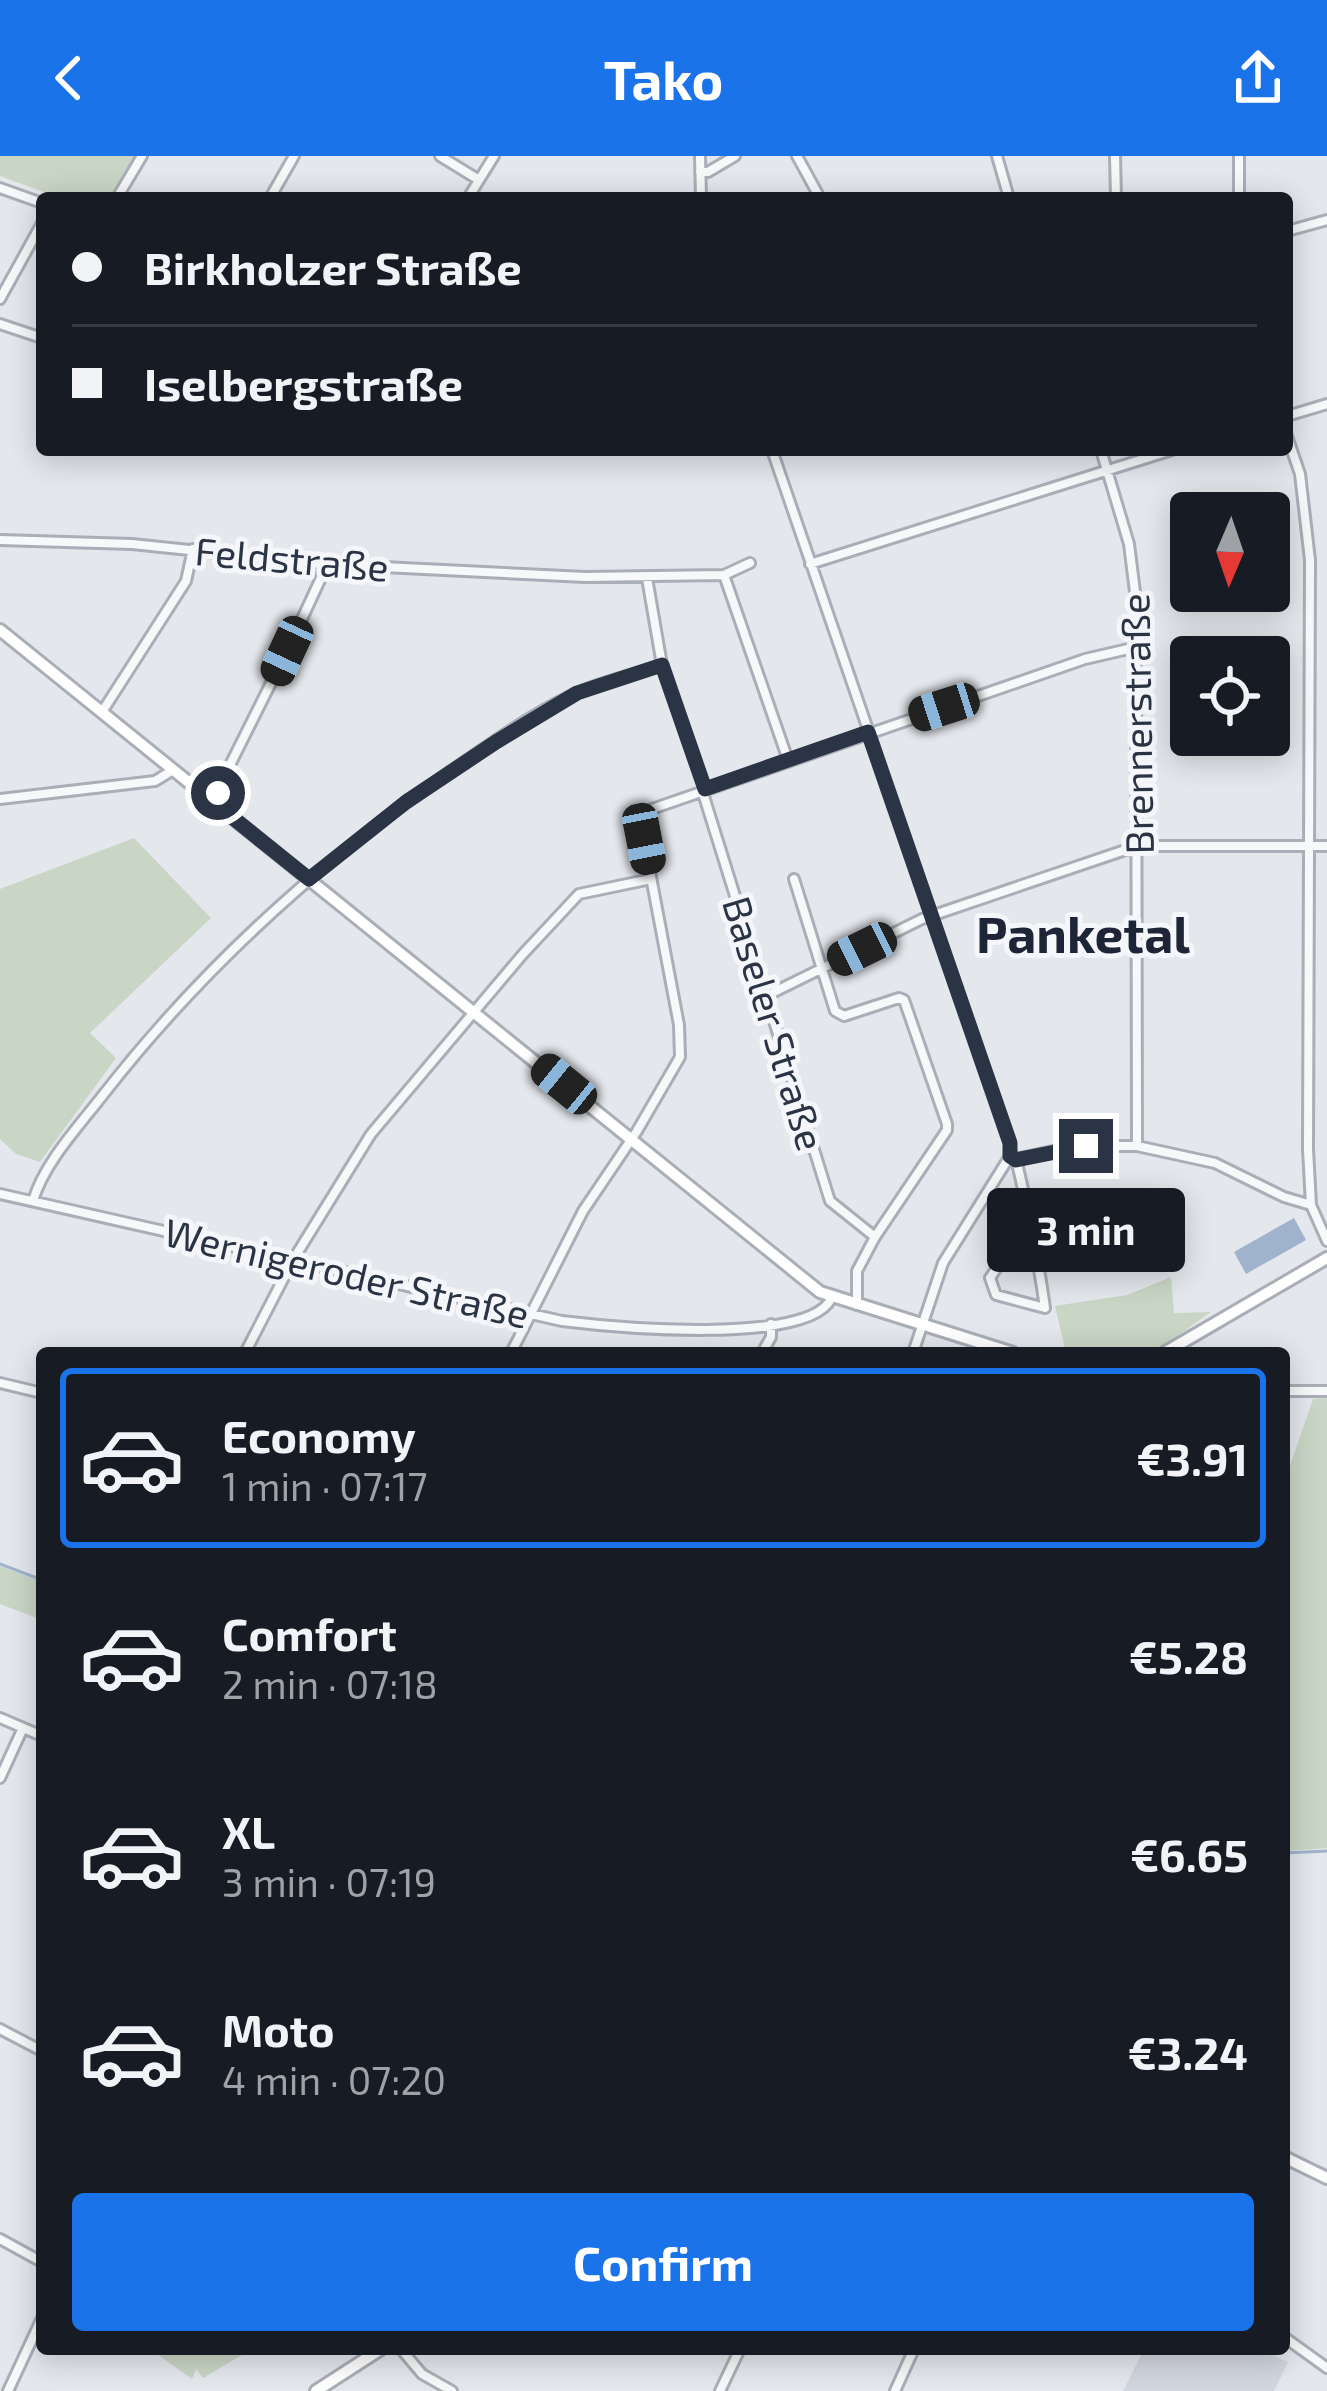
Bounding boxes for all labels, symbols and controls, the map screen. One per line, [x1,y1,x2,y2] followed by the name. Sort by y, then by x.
[36,45,102,111] icon: back
[1225,45,1291,111] icon: share
[604,46,723,111] text: Tako
[144,240,522,294] text: Birkholzer Straße
[144,356,463,410] text: Iselbergstraße
[1170,492,1290,612] north arrow
[1170,492,1290,756] map controls
[193,526,391,590] street label: Feldstraße
[1110,593,1162,855] street label: Brennerstraße
[255,611,319,691] car
[1170,636,1290,756] button: locate
[904,679,984,735] car
[191,766,245,820] route start
[619,800,669,878] car
[714,890,836,1156] street label: Baseler Straße
[976,902,1190,963] district label: Panketal
[822,917,902,981] car
[525,1047,603,1121] car
[1059,1119,1113,1173] route end
[987,1188,1185,1272] callout: 3 min
[1036,1206,1136,1253] text: 3 min
[160,1207,534,1337] street label: Wernigeroder Straße
[78,1404,186,1512] icon: car
[222,1408,416,1462] text: Economy
[1137,1431,1248,1485] text: €3.91
[222,1462,428,1509] text: 1 min · 07:17
[78,1602,186,1710] icon: car
[222,1606,397,1660] text: Comfort
[1129,1629,1248,1683] text: €5.28
[222,1660,438,1707] text: 2 min · 07:18
[78,1800,186,1908] icon: car
[222,1804,275,1858] text: XL
[1130,1827,1248,1881] text: €6.65
[222,1858,436,1905] text: 3 min · 07:19
[78,1998,186,2106] icon: car
[222,2002,335,2056] text: Moto
[1128,2025,1248,2079] text: €3.24
[222,2056,446,2103] text: 4 min · 07:20
[72,2193,1254,2331] button: Confirm

